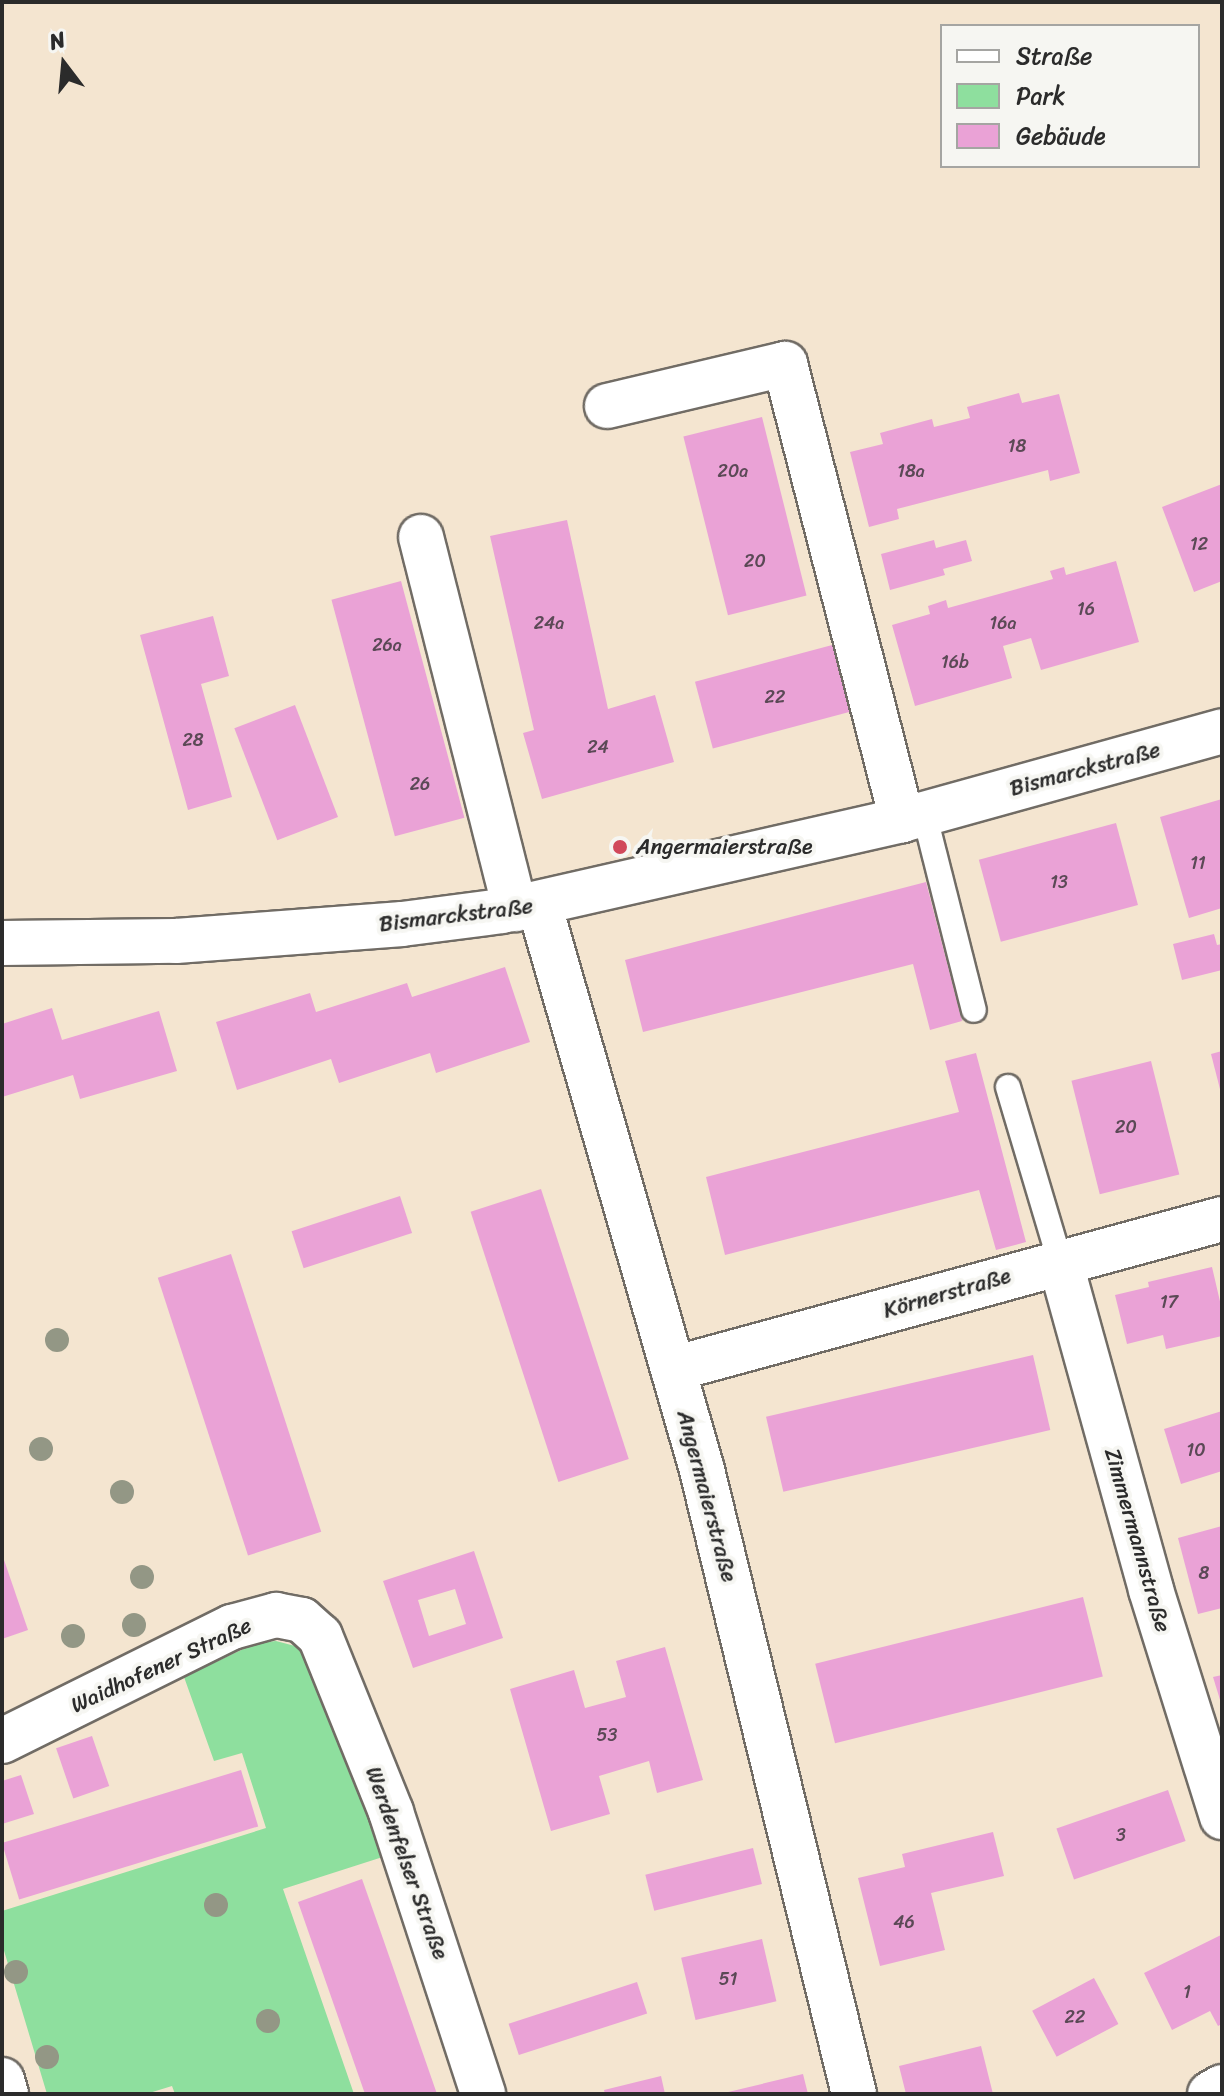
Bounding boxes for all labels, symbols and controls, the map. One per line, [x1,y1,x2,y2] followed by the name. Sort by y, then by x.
[45,20,70,61] text: N
[24,24,104,104] north arrow
[940,24,1200,168] legend
[1016,35,1092,77] text: Straße
[1016,75,1065,117] text: Park
[1016,115,1106,157] text: Gebäude
[1008,435,1026,457] house number: 18
[718,460,748,482] house number: 20a
[897,460,925,482] house number: 18a
[1190,533,1208,555] house number: 12
[744,550,766,572] house number: 20
[1077,598,1095,620] house number: 16
[534,612,564,634] house number: 24a
[990,612,1016,634] house number: 16a
[372,634,402,656] house number: 26a
[941,651,969,673] house number: 16b
[765,686,785,708] house number: 22
[182,729,204,751] house number: 28
[587,736,609,758] house number: 24
[1007,736,1163,802] street label: Bismarckstraße
[410,773,430,795] house number: 26
[636,834,813,860] place label: Angermaierstraße
[611,838,629,856] marker: Angermaierstraße
[1190,852,1206,874] house number: 11
[1050,871,1068,893] house number: 13
[378,892,534,938] street label: Bismarckstraße
[1115,1116,1137,1138] house number: 20
[880,1262,1014,1324] street label: Körnerstraße
[1160,1291,1178,1313] house number: 17
[671,1407,743,1585] street label: Angermaierstraße
[1186,1439,1206,1461] house number: 10
[1099,1445,1177,1635] street label: Zimmermannstraße
[1199,1562,1209,1584] house number: 8
[66,1611,256,1719] street label: Waidhofener Straße
[597,1724,617,1746] house number: 53
[360,1763,454,1963] street label: Werdenfelser Straße
[1116,1824,1126,1846] house number: 3
[893,1911,915,1933] house number: 46
[719,1968,737,1990] house number: 51
[1183,1981,1191,2003] house number: 1
[1065,2006,1085,2028] house number: 22

